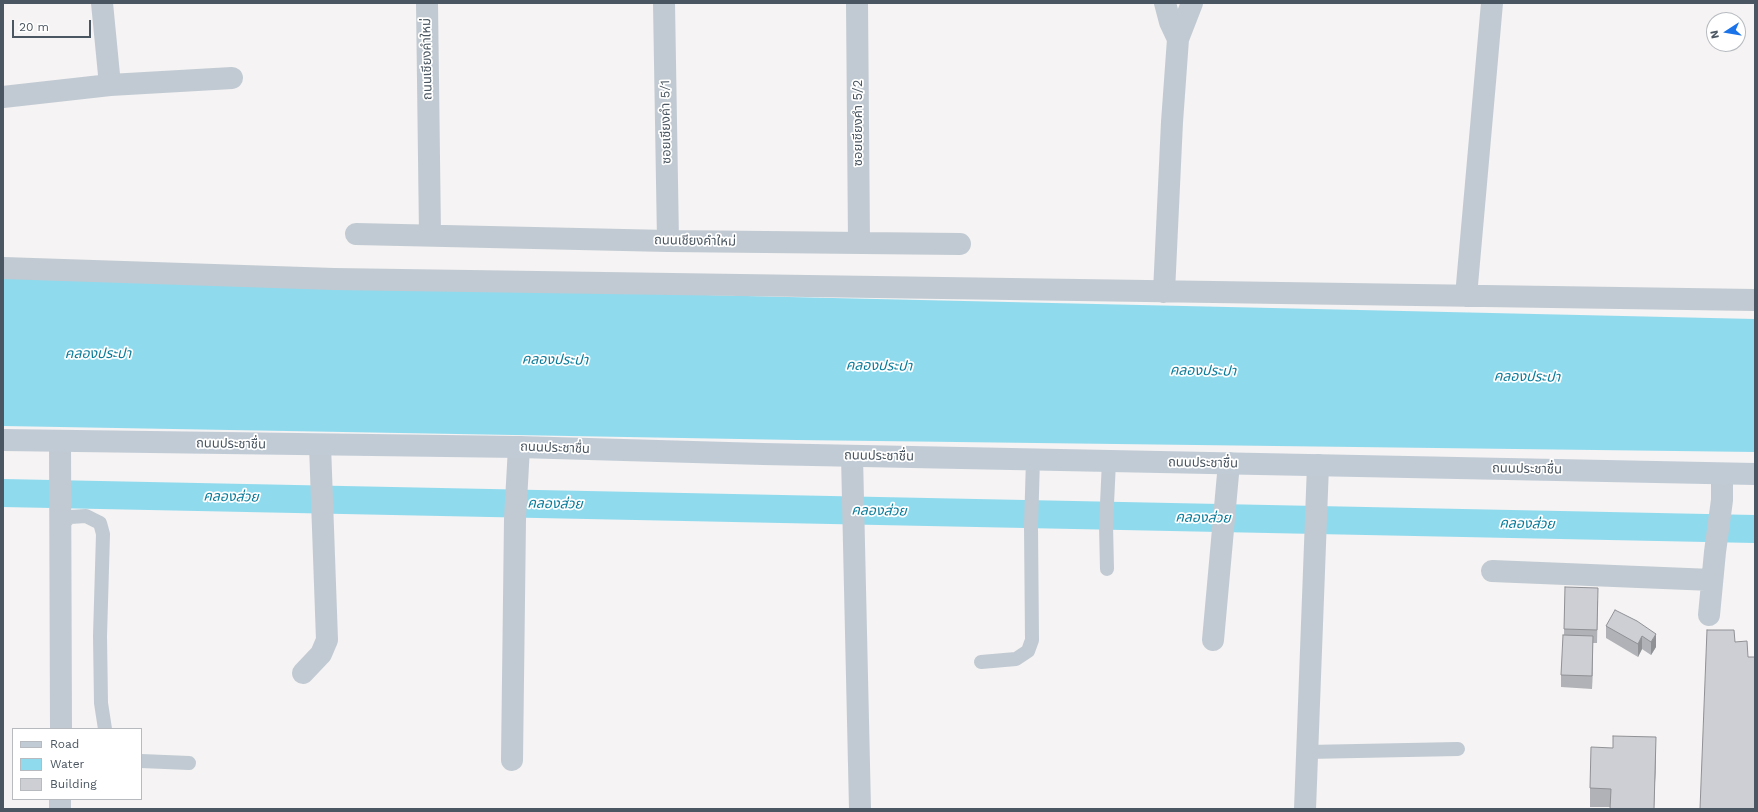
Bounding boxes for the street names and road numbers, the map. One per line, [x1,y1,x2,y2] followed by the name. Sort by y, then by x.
[418,18,436,100] street label: ถนนเชียงคำใหม่
[657,80,675,164] street label: ซอยเชียงคำ 5/1
[850,80,866,166] street label: ซอยเชียงคำ 5/2
[654,232,736,250] street label: ถนนเชียงคำใหม่
[196,436,266,452] street label: ถนนประชาชื่น
[520,439,590,457] street label: ถนนประชาชื่น
[844,448,914,464] street label: ถนนประชาชื่น
[1168,455,1238,471] street label: ถนนประชาชื่น
[1492,461,1562,477] street label: ถนนประชาชื่น

